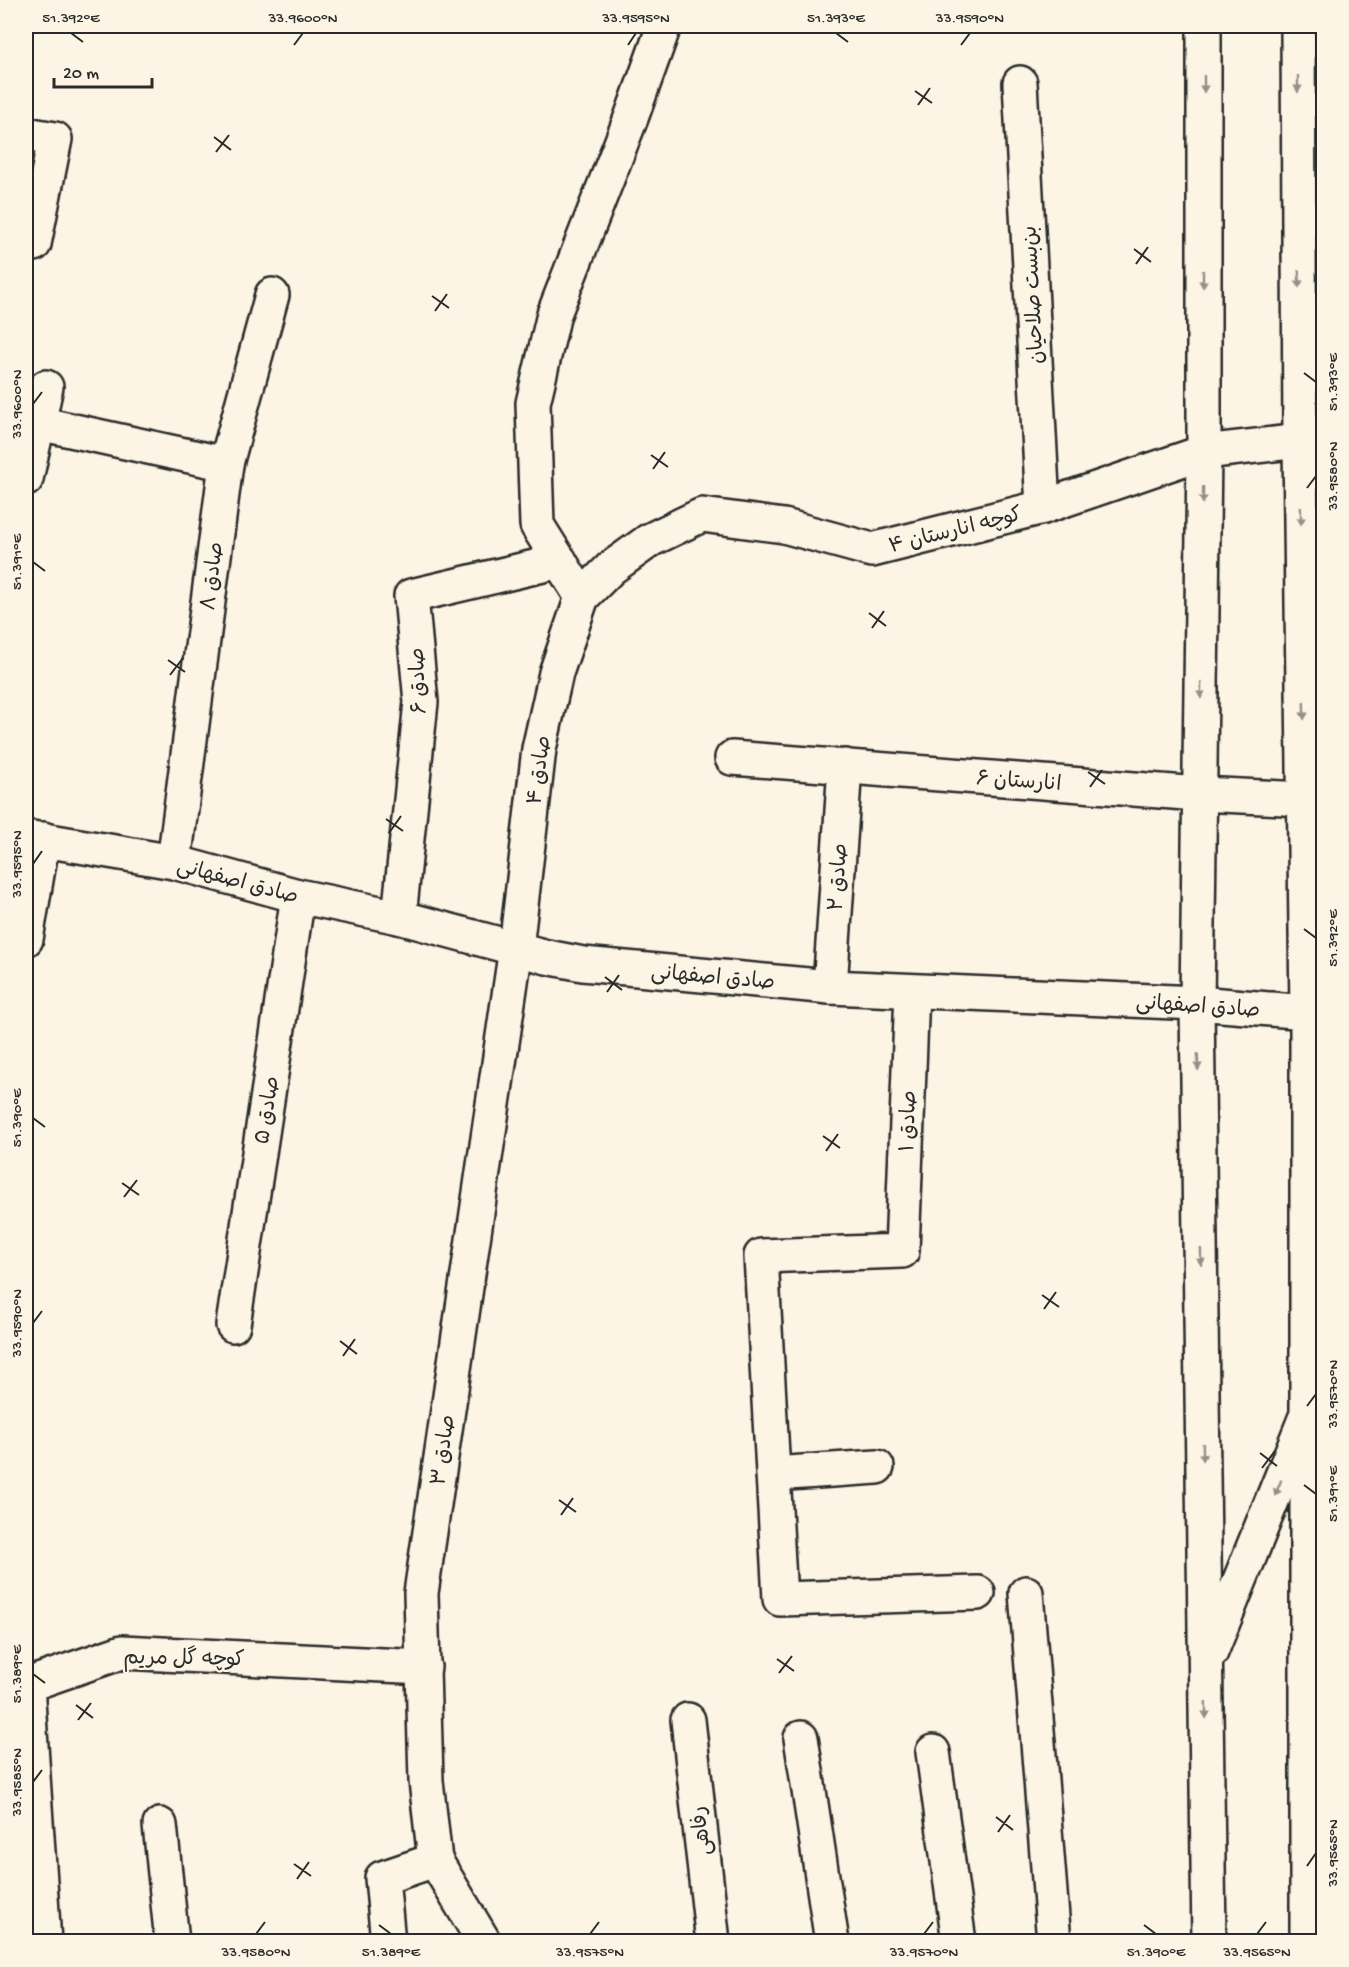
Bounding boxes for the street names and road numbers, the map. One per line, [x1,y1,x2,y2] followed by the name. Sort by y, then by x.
[1019,225,1052,365] street label: بن‌بست صلاحیان
[887,504,1025,561] street label: کوچه انارستان ۴
[198,541,231,612] street label: صادق ۸
[407,647,434,715] street label: صادق ۶
[524,734,559,807] street label: صادق ۴
[975,768,1062,799] street label: انارستان ۶
[826,842,855,912] street label: صادق ۲
[174,855,300,912] street label: صادق اصفهانی
[650,962,776,997] street label: صادق اصفهانی
[1135,992,1261,1025] street label: صادق اصفهانی
[252,1075,287,1146] street label: صادق ۵
[897,1090,924,1152] street label: صادق ۱
[428,1414,463,1487] street label: صادق ۳
[123,1644,245,1674] street label: کوچه گل مریم
[688,1804,719,1857] street label: رفاهی

